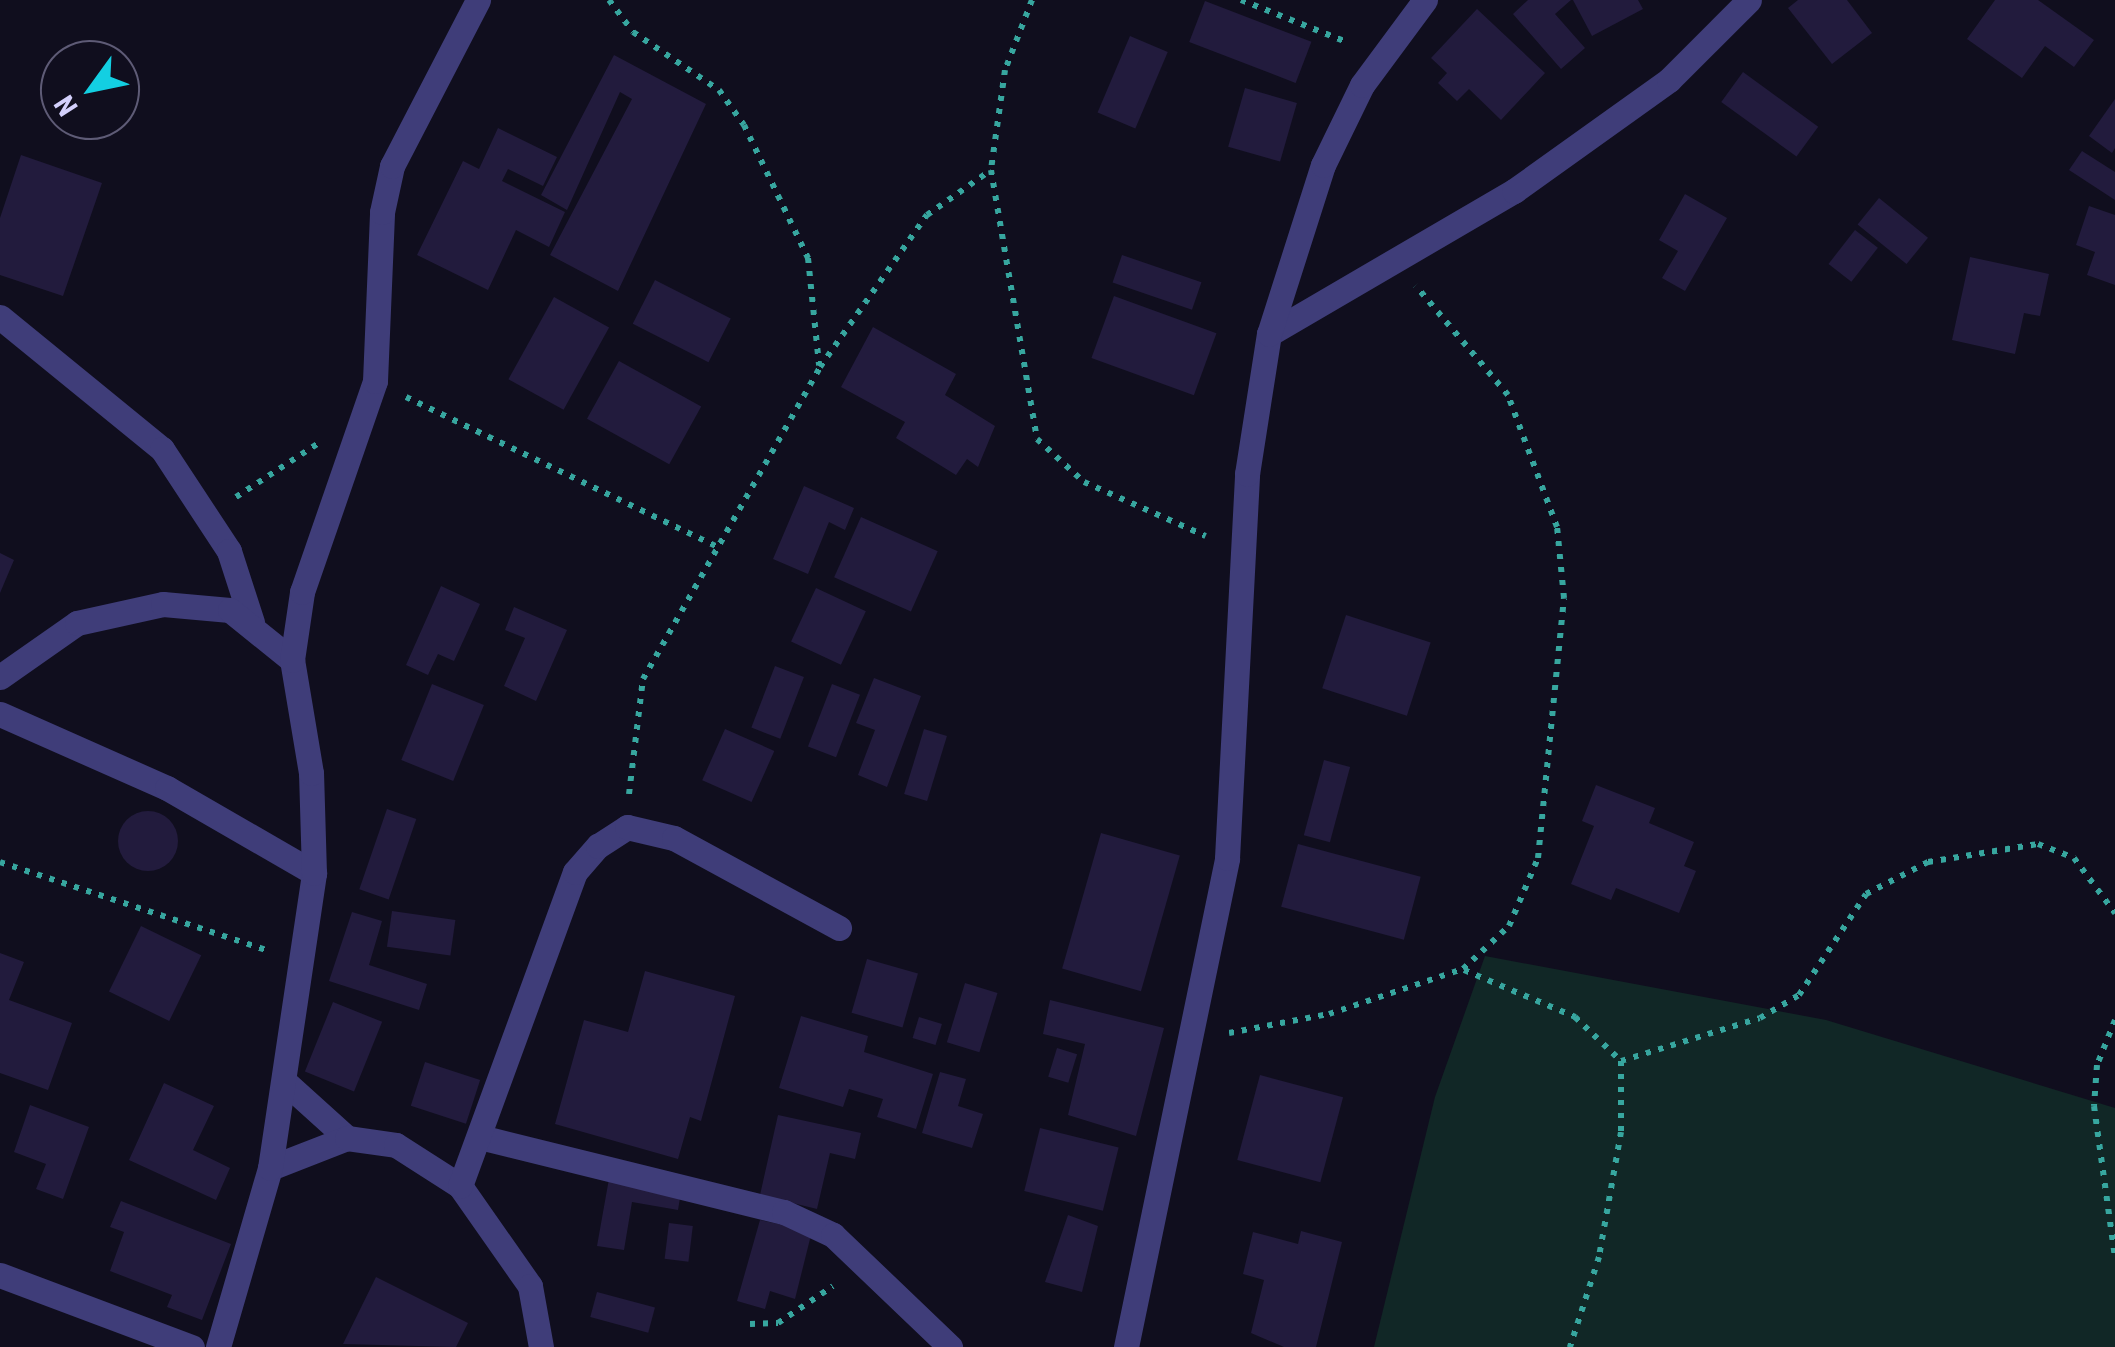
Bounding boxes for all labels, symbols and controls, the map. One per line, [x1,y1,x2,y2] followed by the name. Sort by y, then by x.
[40,40,140,140] north arrow
[48,89,85,122] text: N

